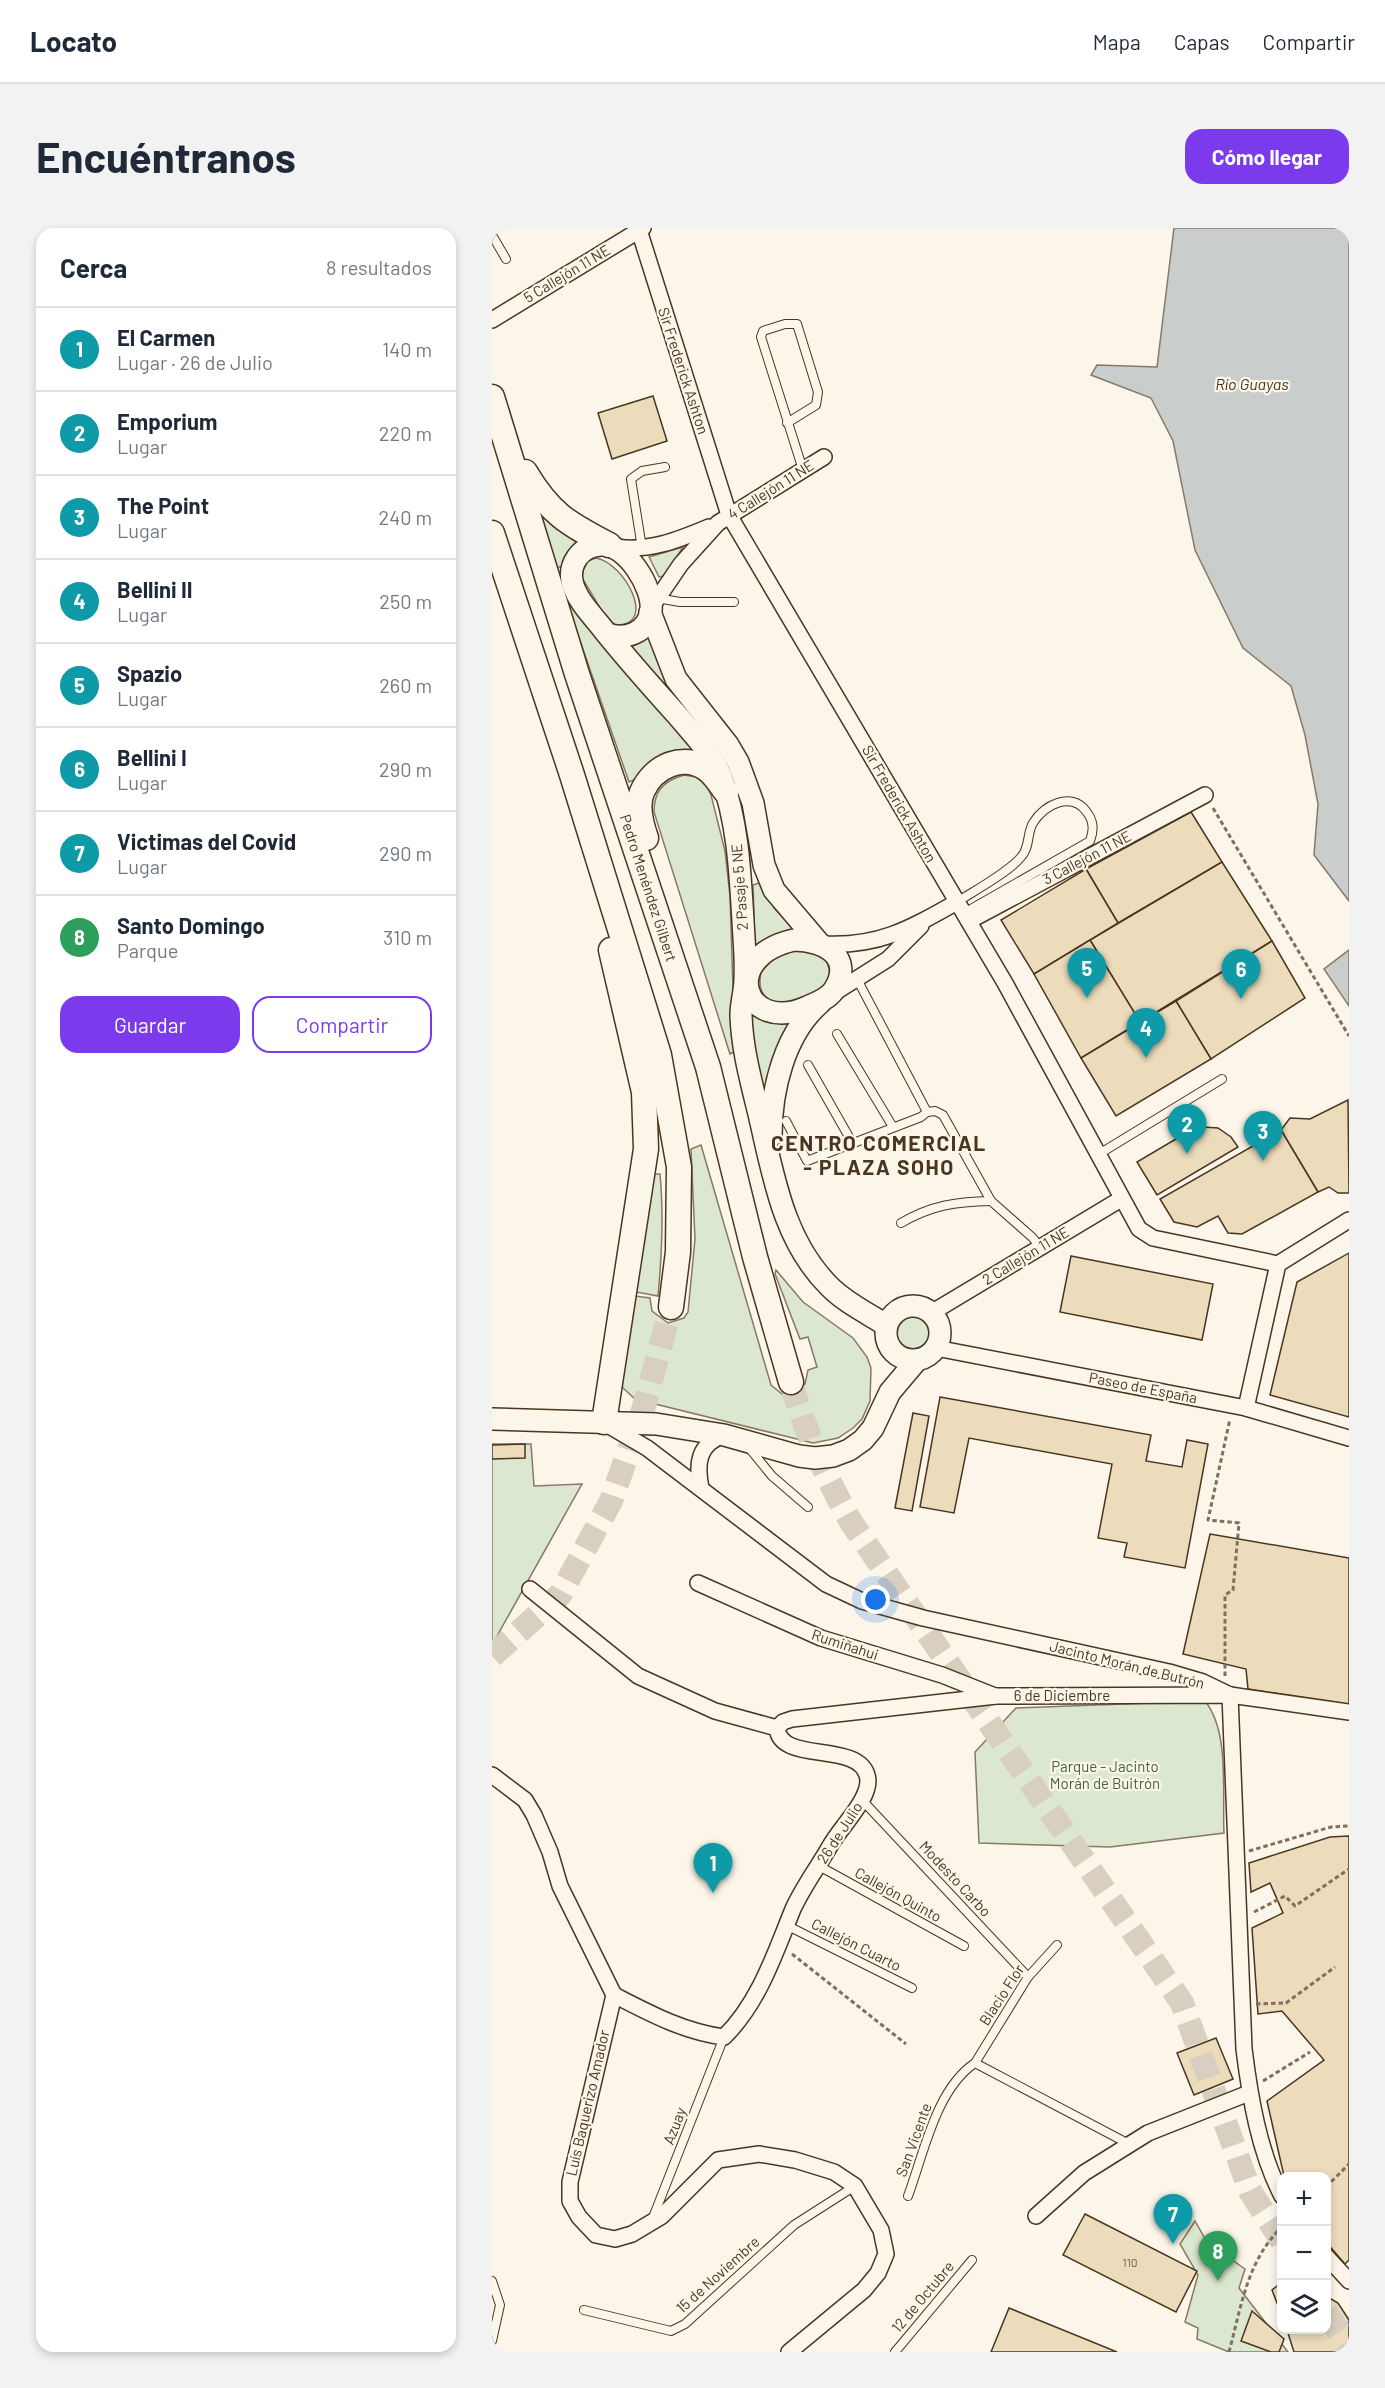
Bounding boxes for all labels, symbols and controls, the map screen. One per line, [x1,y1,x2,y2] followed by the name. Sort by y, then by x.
[30,24,117,58] text: Locato
[1093,29,1141,54] text: Mapa
[1174,29,1230,54] text: Capas
[1263,29,1355,54] text: Compartir
[1185,129,1349,184] button: Cómo llegar
[36,131,296,181] text: Encuéntranos
[520,240,613,306] street label: 5 Callejón 11 NE
[60,252,127,283] text: Cerca
[326,255,432,279] text: 8 resultados
[655,305,713,436] street label: Sir Frederick Ashton
[117,324,215,350] text: El Carmen
[76,337,83,361] text: 1
[382,337,432,361] text: 140 m
[117,350,273,374] text: Lugar · 26 de Julio
[1215,374,1289,393] water label: Río Guayas
[117,408,217,434] text: Emporium
[74,421,85,445] text: 2
[379,421,432,445] text: 220 m
[117,434,167,458] text: Lugar
[724,456,817,523] street label: 4 Callejón 11 NE
[117,492,209,518] text: The Point
[74,505,85,529] text: 3
[378,505,432,529] text: 240 m
[117,518,167,542] text: Lugar
[117,576,193,602] text: Bellini II
[73,589,86,613] text: 4
[379,589,432,613] text: 250 m
[117,602,167,626] text: Lugar
[117,660,182,686] text: Spazio
[74,673,85,697] text: 5
[379,673,432,697] text: 260 m
[117,686,167,710] text: Lugar
[859,742,941,865] street label: Sir Frederick Ashton
[117,744,187,770] text: Bellini I
[74,757,85,781] text: 6
[379,757,432,781] text: 290 m
[117,770,167,794] text: Lugar
[617,812,681,964] street label: Pedro Menéndez Gilbert
[1039,826,1134,888] street label: 3 Callejón 11 NE
[117,828,296,854] text: Victimas del Covid
[75,841,84,865] text: 7
[379,841,432,865] text: 290 m
[727,843,751,931] street label: 2 Pasaje 5 NE
[117,854,167,878] text: Lugar
[117,912,265,938] text: Santo Domingo
[74,925,85,949] text: 8
[383,925,432,949] text: 310 m
[117,938,178,962] text: Parque
[1068,948,1106,998] pin: 5
[1222,950,1260,999] pin: 6
[60,996,240,1053] button: Guardar
[252,996,432,1053] button: Compartir
[1126,1008,1166,1058] pin: 4
[1168,1104,1206,1154] pin: 2
[1244,1112,1282,1161] pin: 3
[771,1130,987,1179] district label: CENTRO COMERCIAL - PLAZA SOHO
[979,1222,1072,1288] street label: 2 Callejón 11 NE
[1087,1368,1199,1406] street label: Paseo de España
[861,1585,890,1614] your location
[810,1625,881,1663] street label: Rumiñahui
[1048,1636,1207,1692] street label: Jacinto Morán de Butrón
[1014,1686,1110,1704] street label: 6 de Diciembre
[1050,1757,1160,1792] park label: Parque - Jacinto Morán de Buitrón
[813,1798,866,1867] street label: 26 de Julio
[916,1837,995,1920] street label: Modesto Carbo
[694,1844,732,1893] pin: 1
[852,1863,945,1925] street label: Callejón Quinto
[809,1914,904,1974] street label: Callejón Cuarto
[975,1960,1028,2028] street label: Blacio Flor
[561,2027,613,2178] street label: Luís Baquerizo Amador
[891,2100,935,2179] street label: San Vicente
[659,2104,689,2147] street label: Azuay
[1277,2172,1331,2334] map controls
[1277,2172,1331,2226] button: +
[1154,2194,1192,2244] pin: 7
[1277,2226,1331,2280] button: −
[672,2232,763,2316] street label: 15 de Noviembre
[1198,2232,1238,2281] pin: 8
[1122,2255,1138,2269] house number: 110
[887,2257,957,2336] street label: 12 de Octubre
[1277,2280,1331,2334] button: layers

